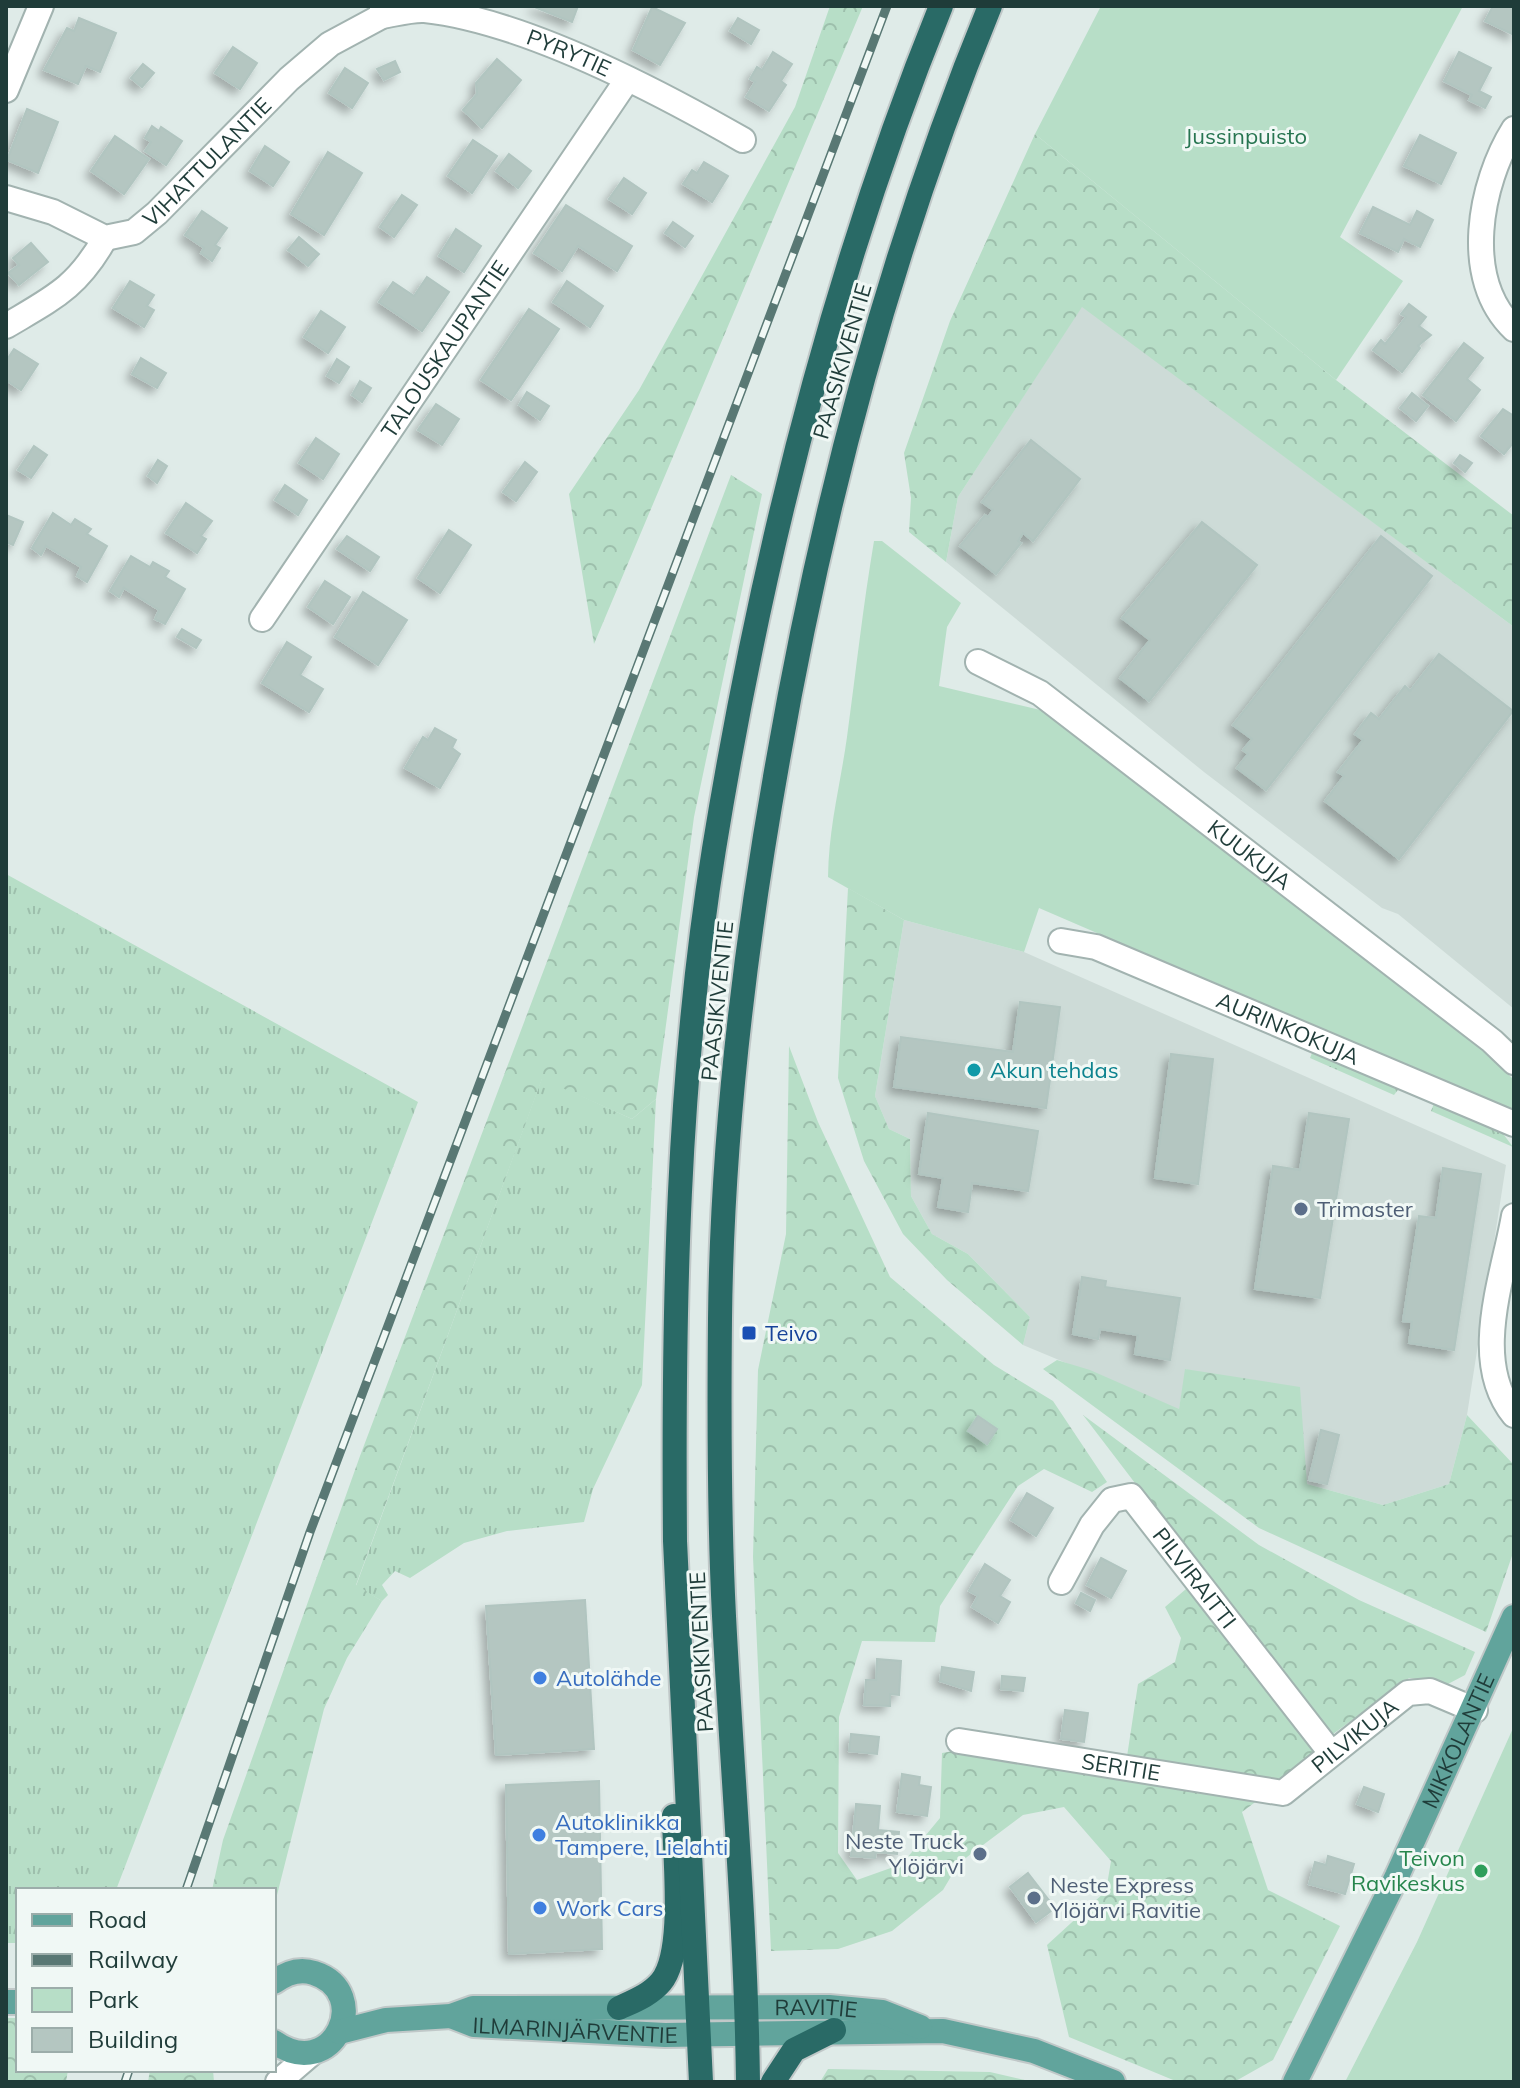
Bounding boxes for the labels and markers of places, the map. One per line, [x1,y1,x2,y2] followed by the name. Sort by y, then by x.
[990,1056,1119,1084] place label: Akun tehdas
[965,1061,983,1079] marker: Akun tehdas
[1317,1195,1413,1223] place label: Trimaster
[1292,1200,1310,1218] marker: Trimaster
[765,1319,818,1347] place label: Teivo
[740,1324,758,1342] marker: Teivo
[556,1664,662,1692] place label: Autolähde
[531,1669,549,1687] marker: Autolähde
[555,1808,728,1861] place label: Autoklinikka Tampere, Lielahti
[530,1826,548,1844] marker: Autoklinikka Tampere, Lielahti
[845,1827,965,1880] place label: Neste Truck Ylöjärvi
[1351,1844,1465,1897] place label: Teivon Ravikeskus
[971,1845,989,1863] marker: Neste Truck Ylöjärvi
[1472,1862,1490,1880] marker: Teivon Ravikeskus
[1049,1871,1201,1924] place label: Neste Express Ylöjärvi Ravitie
[1025,1889,1043,1907] marker: Neste Express Ylöjärvi Ravitie
[556,1894,663,1922] place label: Work Cars
[531,1899,549,1917] marker: Work Cars

